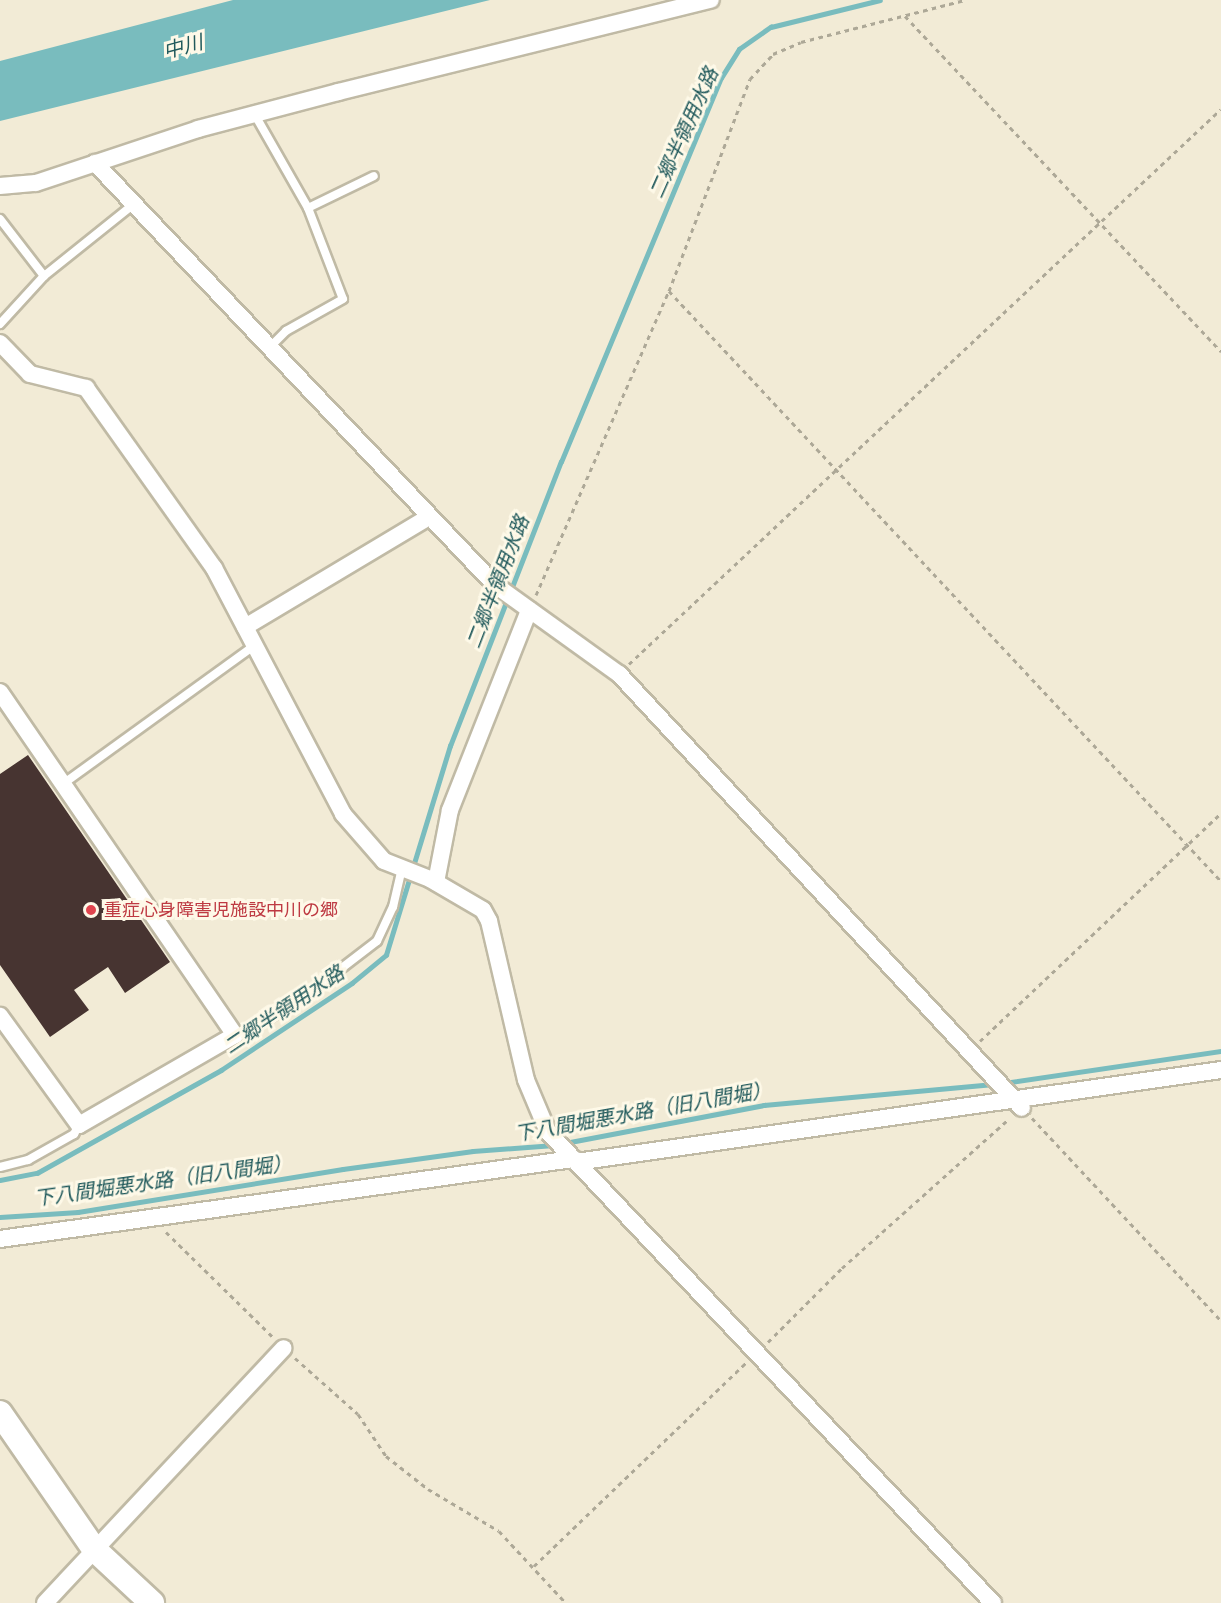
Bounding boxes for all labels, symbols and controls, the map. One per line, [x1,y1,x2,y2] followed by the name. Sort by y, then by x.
[161,30,205,64] water label: 中川
[645,64,723,202] water label: 二郷半領用水路
[462,512,534,652] water label: 二郷半領用水路
[104,899,338,921] place label: 重症心身障害児施設中川の郷
[82,901,100,919] marker: 重症心身障害児施設中川の郷
[219,961,349,1059] water label: 二郷半領用水路
[513,1078,773,1146] water label: 下八間堀悪水路（旧八間堀）
[33,1151,293,1211] water label: 下八間堀悪水路（旧八間堀）

